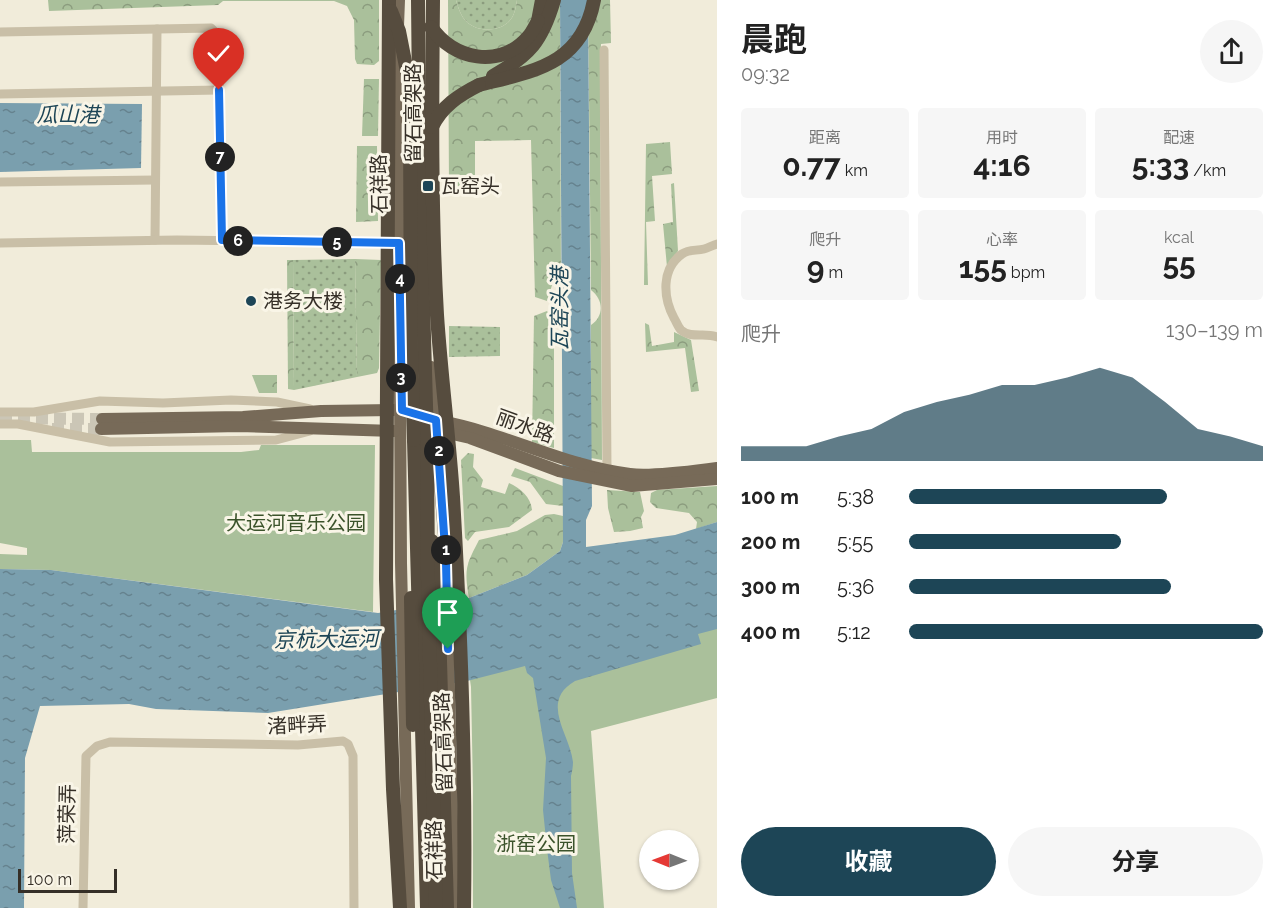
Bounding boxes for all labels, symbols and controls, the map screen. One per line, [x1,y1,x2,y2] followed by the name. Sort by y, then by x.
[741,20,807,59] text: 晨跑
[1200,20,1263,83] button: share
[193,28,244,90] pin
[202,37,235,70] icon: check
[741,62,790,86] text: 09:32
[401,63,425,163] street label: 留石高架路
[37,102,102,127] water label: 瓜山港
[809,128,841,147] text: 距离
[986,128,1018,147] text: 用时
[1163,128,1195,147] text: 配速
[205,142,235,172] pin: 7
[216,147,224,166] text: 7
[782,148,841,183] text: 0.77
[973,148,1031,183] text: 4:16
[1132,148,1189,183] text: 5:33
[366,154,392,214] street label: 石祥路
[841,161,868,180] text: km
[1189,161,1226,180] text: /km
[440,174,500,198] place label: 瓦窑头
[421,179,435,193] marker: 瓦窑头
[223,226,253,256] pin: 6
[322,227,352,257] pin: 5
[1164,228,1194,247] text: kcal
[809,230,841,249] text: 爬升
[986,230,1018,249] text: 心率
[233,231,243,250] text: 6
[333,232,341,251] text: 5
[1162,247,1196,282] text: 55
[807,250,824,285] text: 9
[959,250,1007,285] text: 155
[824,263,843,282] text: m
[1007,263,1045,282] text: bpm
[385,264,415,294] pin: 4
[547,264,572,351] water label: 瓦窑头港
[395,269,405,288] text: 4
[263,289,343,313] place label: 港务大楼
[244,294,258,308] marker: 港务大楼
[1166,318,1263,342] text: 130–139 m
[741,322,781,346] text: 爬升
[386,363,416,393] pin: 3
[397,368,405,387] text: 3
[493,404,557,448] street label: 丽水路
[424,436,454,466] pin: 2
[434,441,444,460] text: 2
[741,485,799,509] text: 100 m
[837,485,874,509] text: 5:38
[226,511,366,535] park label: 大运河音乐公园
[741,530,800,554] text: 200 m
[837,530,873,554] text: 5:55
[431,535,461,565] pin: 1
[442,540,450,559] text: 1
[741,575,800,599] text: 300 m
[837,575,874,599] text: 5:36
[422,587,473,649] pin
[431,596,464,629] icon: arrive
[741,620,800,644] text: 400 m
[837,620,871,644] text: 5:12
[273,626,383,652] water label: 京杭大运河
[429,692,457,792] street label: 留石高架路
[266,711,328,739] street label: 渚畔弄
[54,784,80,844] street label: 萍荣弄
[421,820,447,880] street label: 石祥路
[741,827,996,896] button: 收藏
[1008,827,1263,896] button: 分享
[639,830,699,890] north arrow
[639,830,699,890] map controls
[496,832,576,856] park label: 浙窑公园
[18,866,117,894] scale bar
[27,870,72,889] text: 100 m

